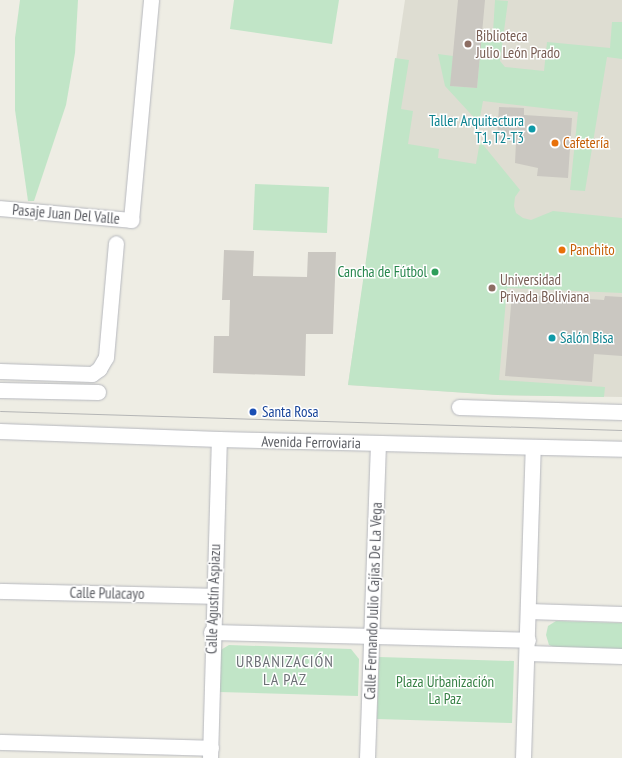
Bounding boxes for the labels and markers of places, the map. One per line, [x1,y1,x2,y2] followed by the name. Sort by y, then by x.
[476,26,560,61] place label: Biblioteca Julio León Prado
[463,39,473,49] marker: Biblioteca Julio León Prado
[428,111,524,146] place label: Taller Arquitectura T1, T2-T3
[527,124,537,134] marker: Taller Arquitectura T1, T2-T3
[563,134,609,152] place label: Cafetería
[550,138,560,148] marker: Cafetería
[570,241,615,259] place label: Panchito
[557,245,567,255] marker: Panchito
[337,263,427,281] place label: Cancha de Fútbol
[430,267,440,277] marker: Cancha de Fútbol
[500,270,589,305] place label: Universidad Privada Boliviana
[487,283,497,293] marker: Universidad Privada Boliviana
[560,329,614,347] place label: Salón Bisa
[547,333,557,343] marker: Salón Bisa
[262,403,318,421] place label: Santa Rosa
[247,406,259,418] marker: Santa Rosa

